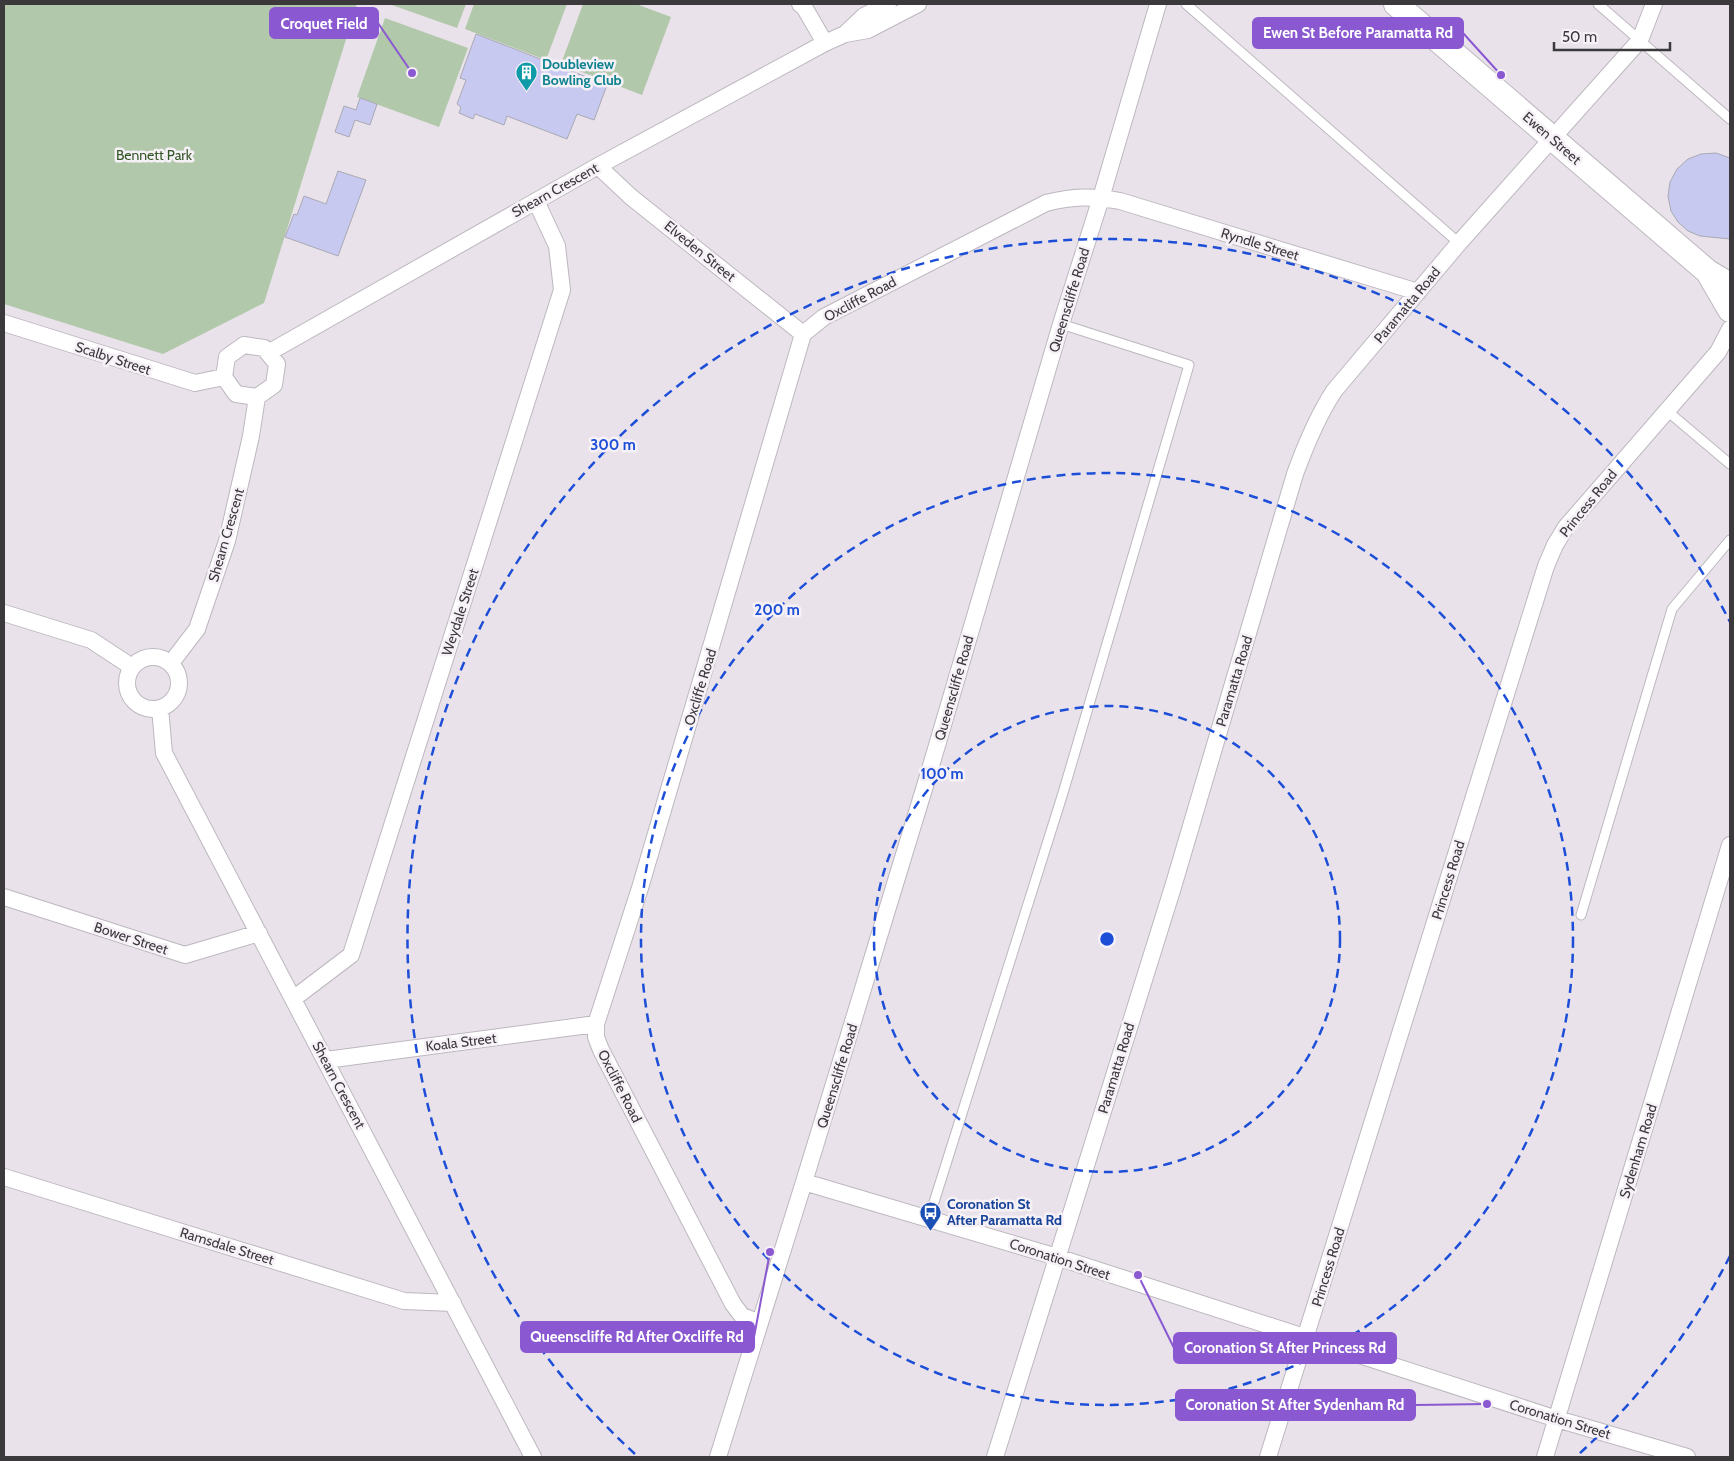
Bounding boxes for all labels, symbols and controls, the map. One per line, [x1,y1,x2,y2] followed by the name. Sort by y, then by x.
[270,8,378,38] callout: Croquet Field
[280,15,368,33] text: Croquet Field
[1253,18,1463,48] callout: Ewen St Before Paramatta Rd
[1554,20,1670,52] scale bar
[1263,24,1453,42] text: Ewen St Before Paramatta Rd
[1562,28,1597,46] text: 50 m
[542,55,622,89] place label: Doubleview Bowling Club
[514,60,538,91] building icon: Doubleview Bowling Club
[1519,108,1585,169] street label: Ewen Street
[116,146,193,164] park label: Bennett Park
[508,159,602,221] street label: Shearn Crescent
[661,217,740,285] street label: Elveden Street
[1219,224,1301,264] street label: Ryndle Street
[1045,246,1093,354] street label: Queenscliffe Road
[1370,263,1444,347] street label: Paramatta Road
[821,272,899,326] street label: Oxcliffe Road
[73,337,153,379] street label: Scalby Street
[590,436,636,454] text: 300 m
[1555,466,1621,540] street label: Princess Road
[204,486,248,584] street label: Shearn Crescent
[437,566,483,658] street label: Weydale Street
[754,601,800,619] text: 200 m
[930,633,978,743] street label: Queenscliffe Road
[1212,633,1256,729] street label: Paramatta Road
[680,646,720,728] street label: Oxcliffe Road
[920,765,964,783] text: 100 m
[1427,838,1469,922] street label: Princess Road
[92,918,171,959] street label: Bower Street
[1098,930,1116,948] centre of rings
[1094,1020,1138,1116] street label: Paramatta Road
[813,1022,861,1130] street label: Queenscliffe Road
[425,1029,498,1055] street label: Koala Street
[308,1038,370,1132] street label: Shearn Crescent
[594,1047,646,1125] street label: Oxcliffe Road
[1615,1102,1661,1200] street label: Sydenham Road
[947,1195,1062,1229] place label: Coronation St After Paramatta Rd
[919,1200,943,1231] bus stop icon: Coronation St After Paramatta Rd
[178,1223,276,1269] street label: Ramsdale Street
[1307,1225,1349,1309] street label: Princess Road
[1007,1234,1113,1284] street label: Coronation Street
[521,1322,754,1352] callout: Queenscliffe Rd After Oxcliffe Rd
[530,1328,744,1346] text: Queenscliffe Rd After Oxcliffe Rd
[1174,1333,1396,1363] callout: Coronation St After Princess Rd
[1184,1339,1386,1357] text: Coronation St After Princess Rd
[1176,1390,1415,1420] callout: Coronation St After Sydenham Rd
[1507,1395,1613,1443] street label: Coronation Street
[1186,1396,1404,1414] text: Coronation St After Sydenham Rd

